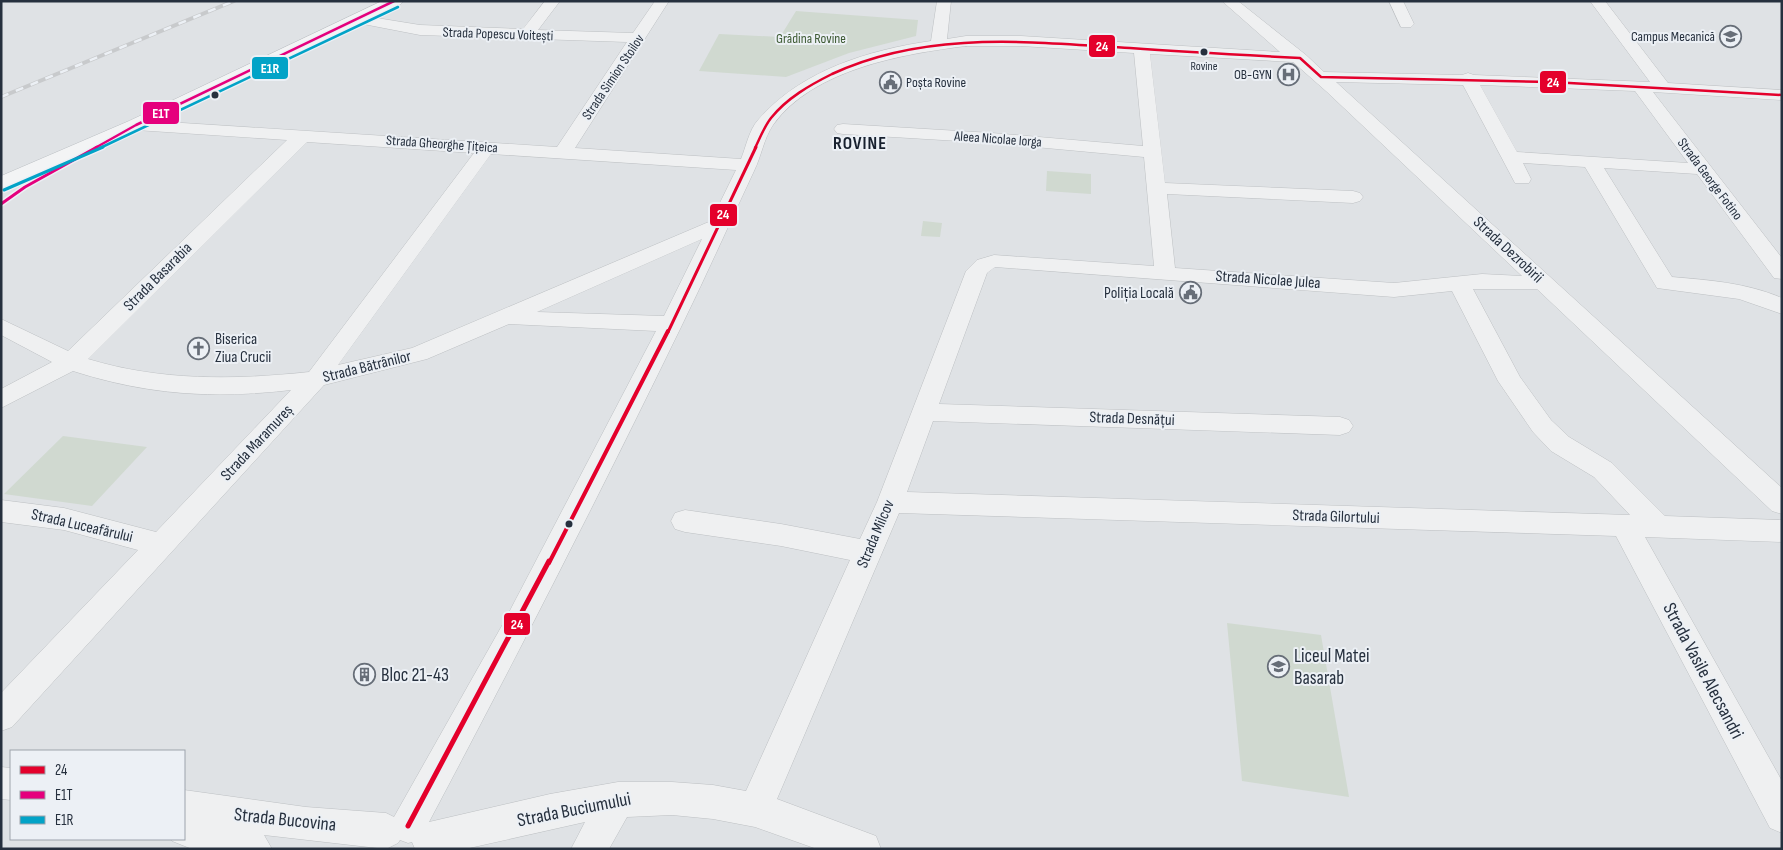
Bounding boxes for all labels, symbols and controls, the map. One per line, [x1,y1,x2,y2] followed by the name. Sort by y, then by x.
[442,24,554,44] street label: Strada Popescu Voitești
[1719,24,1743,48] school or university icon: Campus Mecanică
[1631,28,1715,45] place label: Campus Mecanică
[776,30,846,47] park label: Grădina Rovine
[578,31,648,123] street label: Strada Simion Stoilov
[1088,34,1116,58] line badge: 24
[1096,38,1109,55] text: 24
[1199,47,1209,57] marker: Rovine
[251,56,289,80] line badge: E1R
[1190,59,1218,74] place label: Rovine
[261,60,279,77] text: E1R
[1276,62,1300,86] hospital icon: OB-GYN
[1234,66,1272,83] place label: OB-GYN
[878,70,902,94] public building icon: Poșta Rovine
[1539,70,1567,94] line badge: 24
[906,74,966,91] place label: Poșta Rovine
[1547,74,1560,91] text: 24
[210,90,220,100] unlabelled marker
[142,101,180,125] line badge: E1T
[152,105,170,122] text: E1T
[953,127,1042,151] street label: Aleea Nicolae Iorga
[386,132,498,156] street label: Strada Gheorghe Țițeica
[833,133,887,154] district label: ROVINE
[1674,135,1746,223] street label: Strada George Fotino
[709,203,738,227] line badge: 24
[717,206,730,223] text: 24
[1469,213,1547,287] street label: Strada Dezrobirii
[120,239,196,315] street label: Strada Basarabia
[1215,267,1321,293] street label: Strada Nicolae Julea
[1178,281,1202,305] public building icon: Poliția Locală
[1104,284,1174,303] place label: Poliția Locală
[215,330,271,367] place label: Biserica Ziua Crucii
[187,336,211,360] church icon: Biserica Ziua Crucii
[321,347,414,387] street label: Strada Bătrânilor
[217,401,297,485] street label: Strada Maramureș
[1089,408,1175,430] street label: Strada Desnățui
[853,497,899,571] street label: Strada Milcov
[29,505,135,547] street label: Strada Luceafărului
[1292,506,1380,528] street label: Strada Gilortului
[564,519,574,529] unlabelled marker
[1657,599,1749,743] street label: Strada Vasile Alecsandri
[503,612,531,636] line badge: 24
[511,616,524,633] text: 24
[1294,645,1370,690] place label: Liceul Matei Basarab
[1266,655,1290,679] school or university icon: Liceul Matei Basarab
[353,663,377,687] building icon: Bloc 21-43
[381,664,449,687] place label: Bloc 21-43
[10,750,185,840] legend
[55,761,67,780] text: 24
[55,786,73,805] text: E1T
[515,788,633,832] street label: Strada Buciumului
[233,803,337,837] street label: Strada Bucovina
[55,811,74,830] text: E1R

